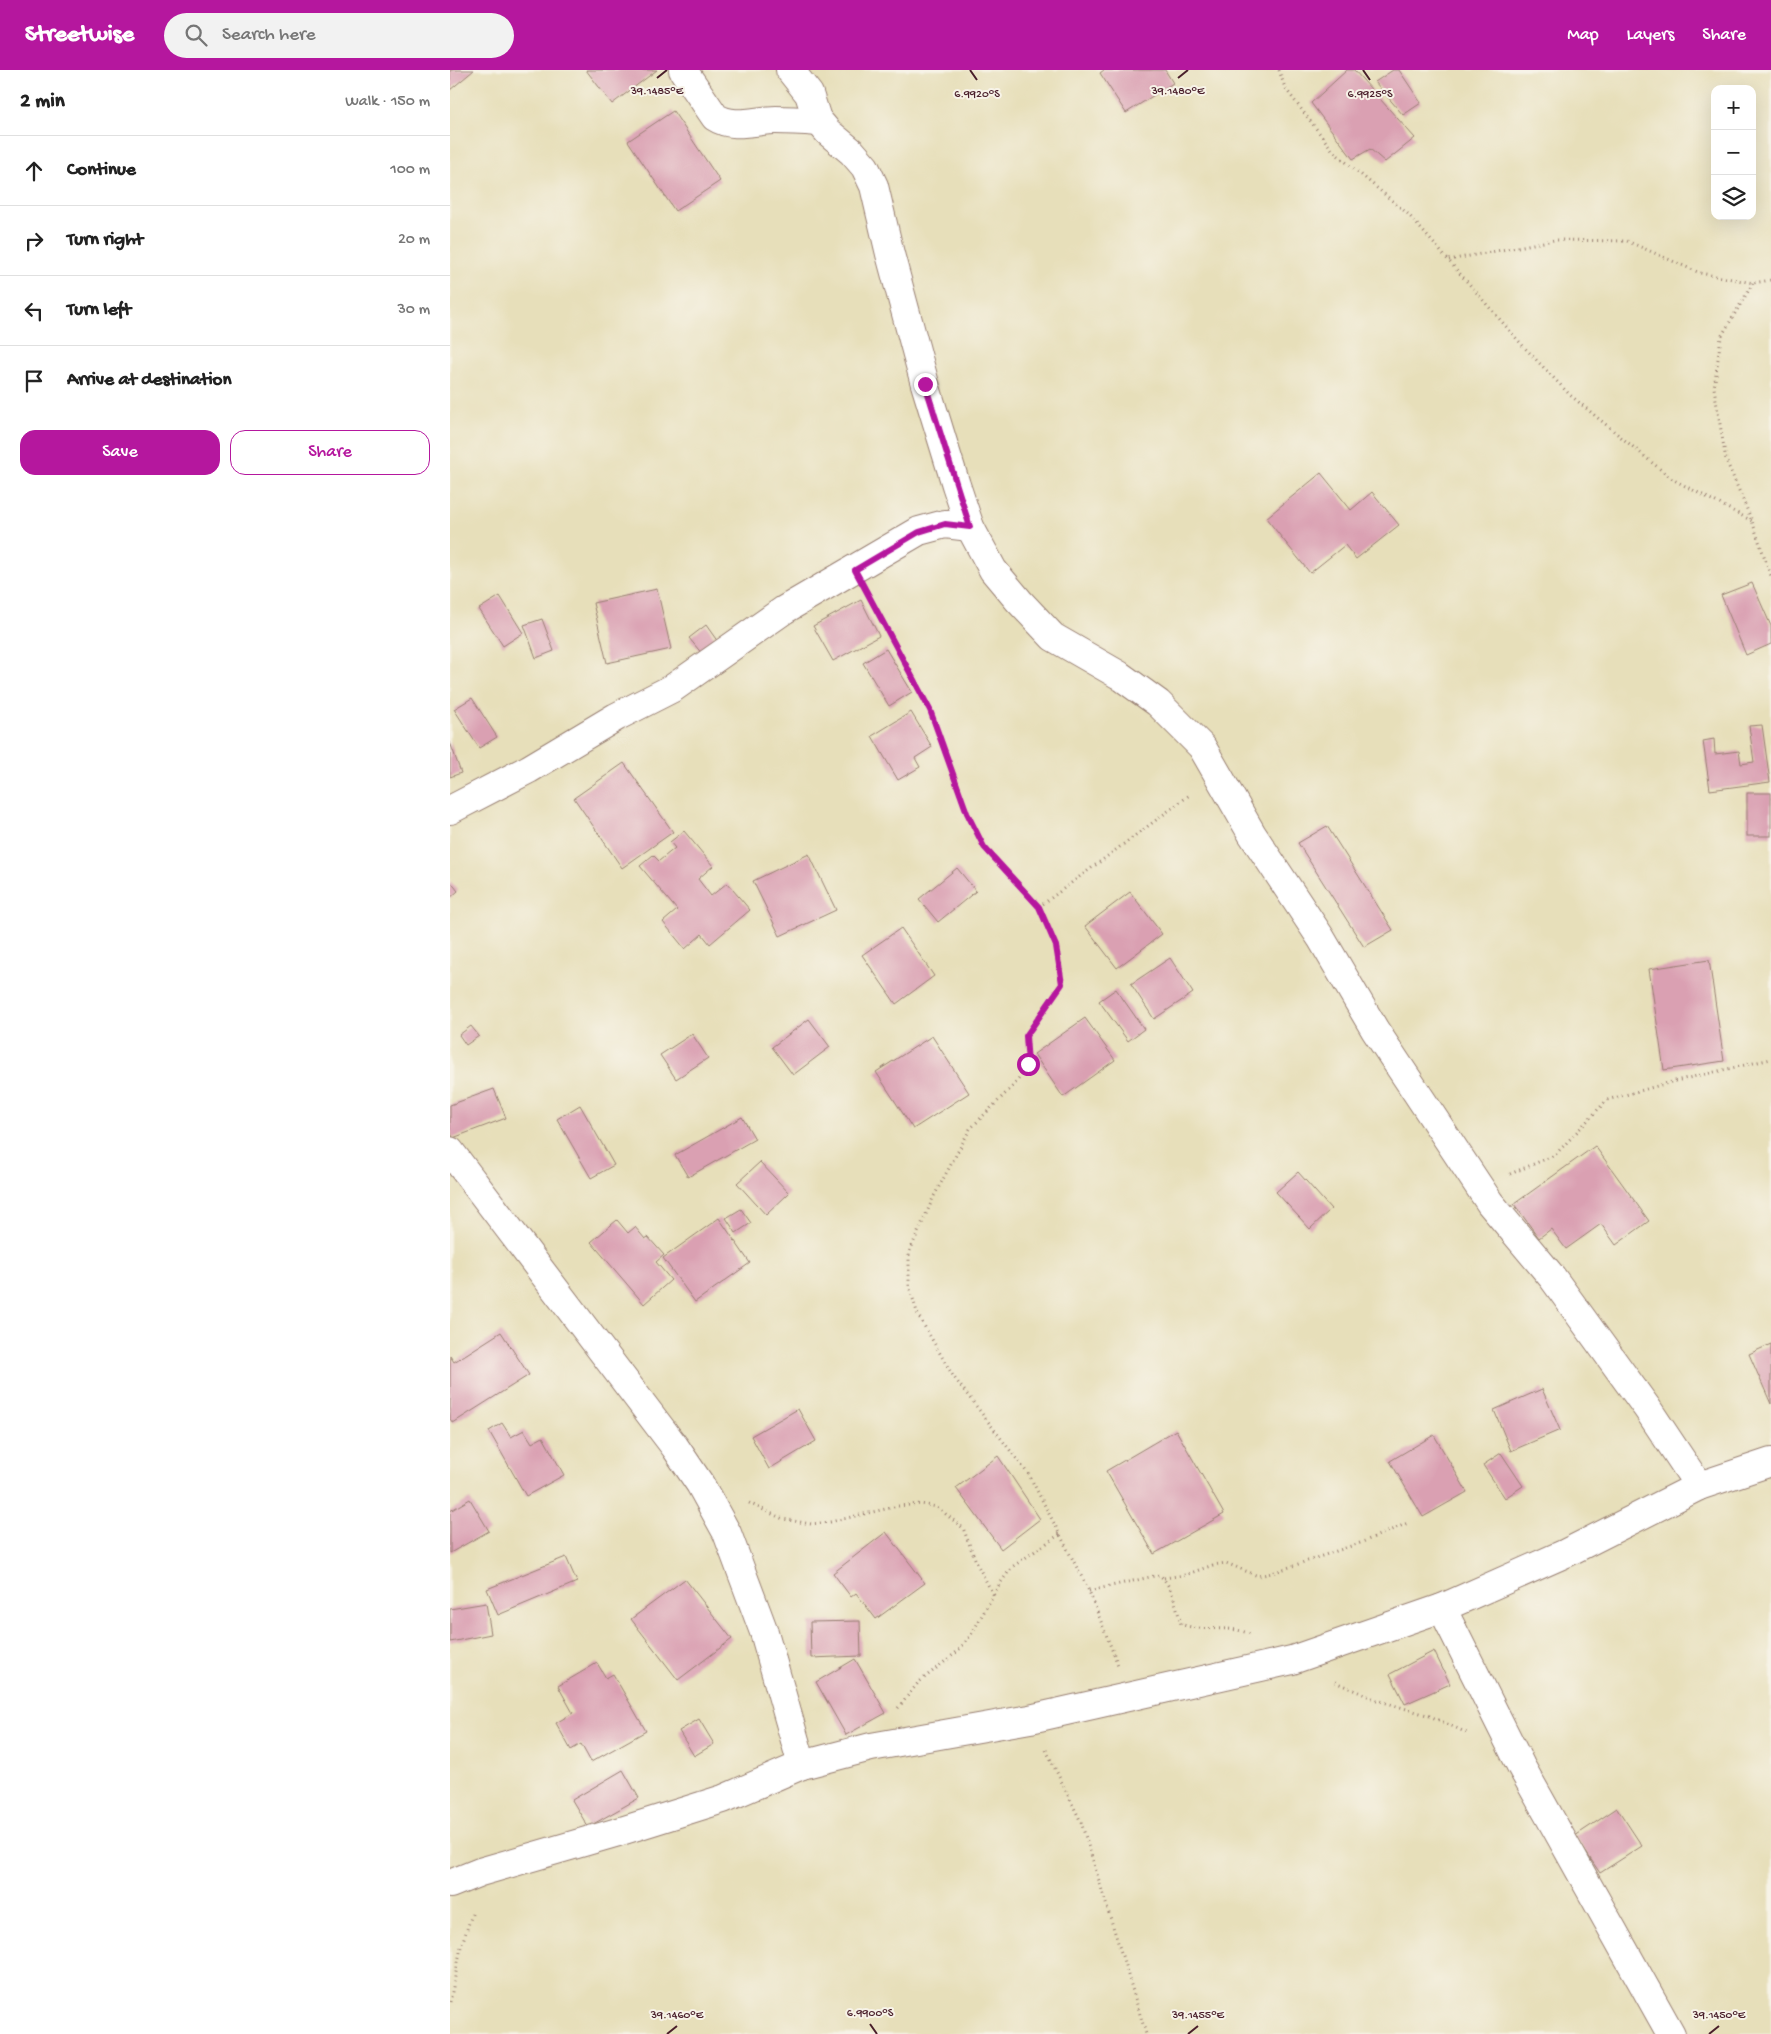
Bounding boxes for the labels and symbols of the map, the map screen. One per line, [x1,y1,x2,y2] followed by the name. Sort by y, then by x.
[630,85,684,99] text: 39.1485°E
[1151,85,1205,99] text: 39.1480°E
[954,88,1000,102] text: 6.9920°S
[1347,88,1393,102] text: 6.9925°S
[914,373,937,396] route end
[1017,1053,1040,1076] route start
[847,2007,894,2021] text: 6.9900°S
[650,2009,704,2023] text: 39.1460°E
[1171,2009,1225,2023] text: 39.1455°E
[1692,2009,1746,2023] text: 39.1450°E

